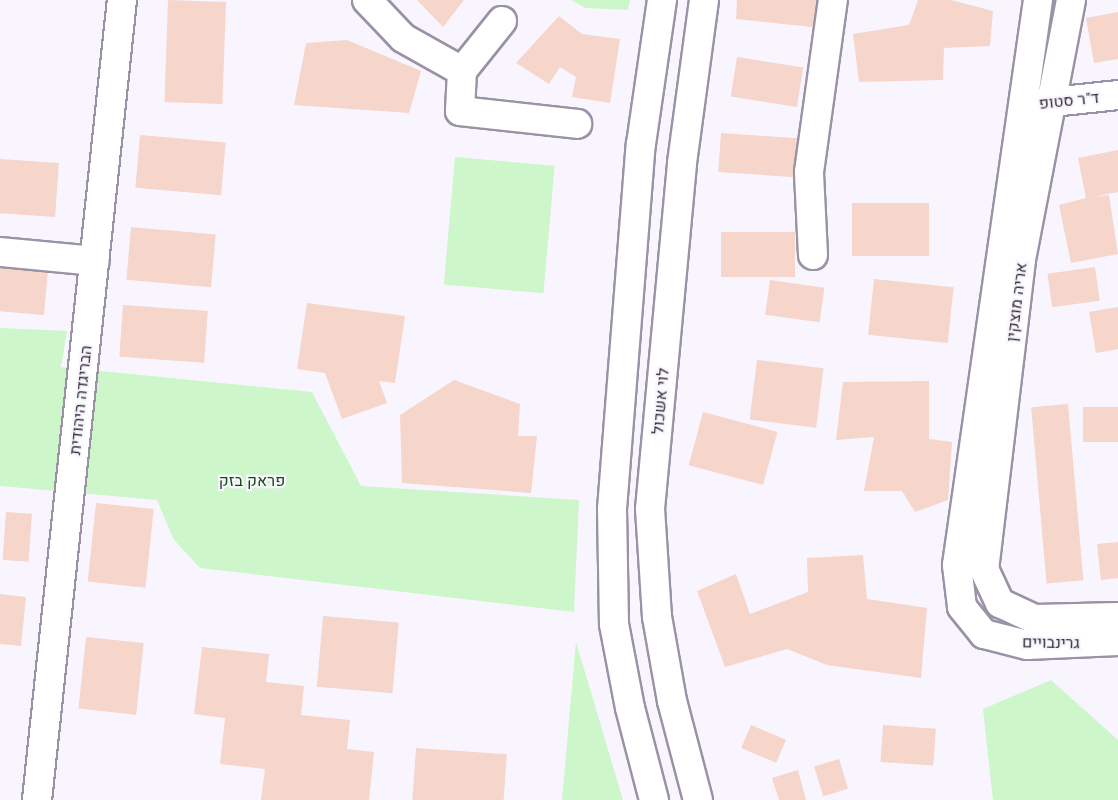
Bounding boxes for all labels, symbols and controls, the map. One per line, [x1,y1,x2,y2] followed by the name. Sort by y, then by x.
[1038,87,1100,113] street label: ד"ר סטופ
[1002,261,1030,343] street label: אריה מוצקין
[65,344,95,456] street label: הבריגדה היהודית
[648,367,672,435] street label: לוי אשכול
[219,470,285,490] park label: פראק בזק
[1022,632,1080,652] street label: גרינבויים

